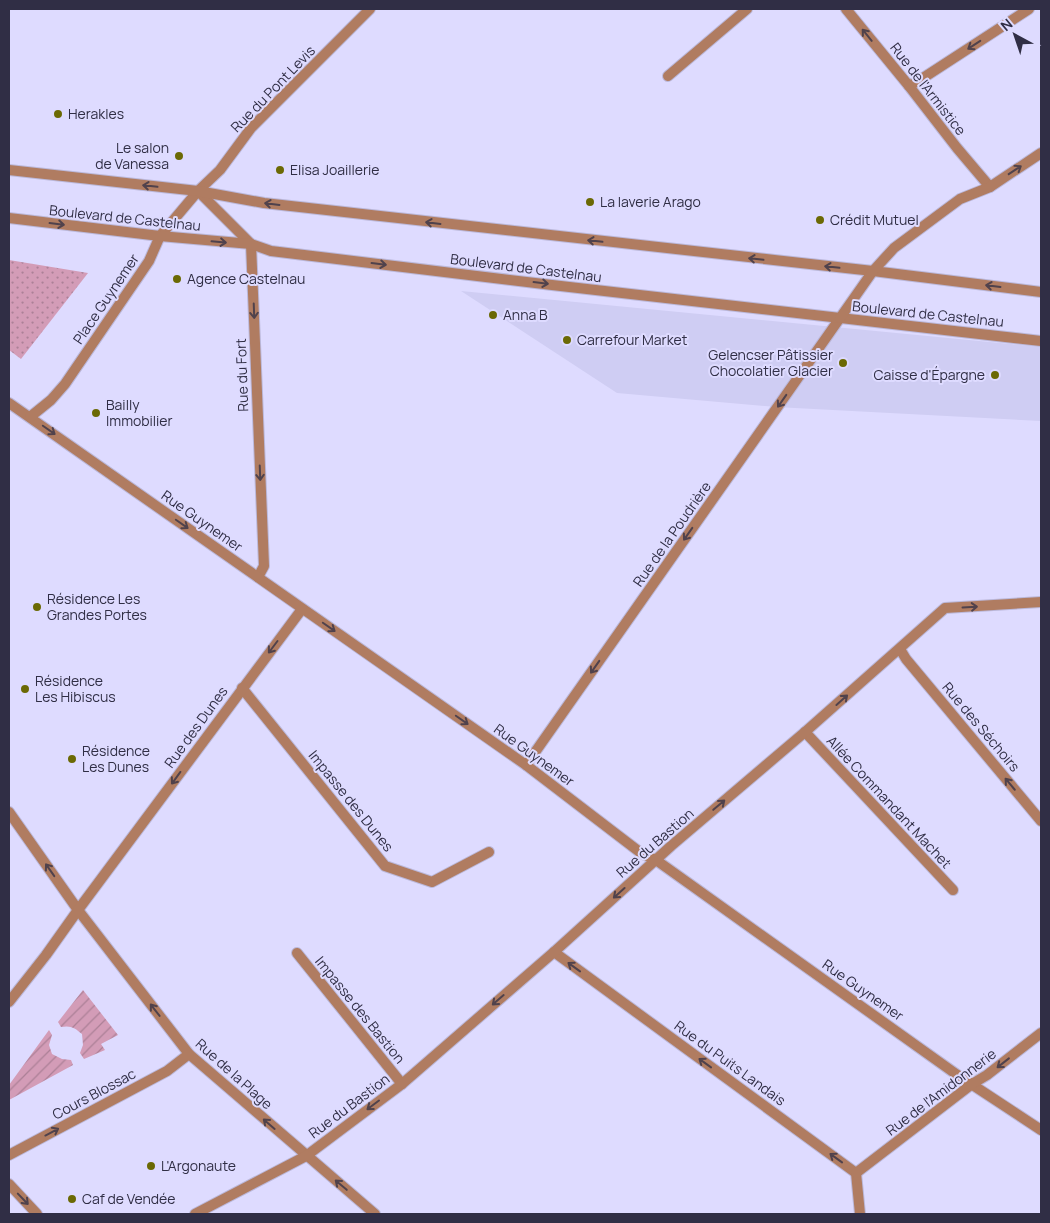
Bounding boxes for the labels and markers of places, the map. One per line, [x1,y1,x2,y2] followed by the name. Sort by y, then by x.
[68,104,124,123] place label: Herakles
[52,108,64,120] marker: Herakles
[95,138,169,173] place label: Le salon de Vanessa
[173,150,185,162] marker: Le salon de Vanessa
[290,160,379,179] place label: Elisa Joaillerie
[274,164,286,176] marker: Elisa Joaillerie
[600,192,701,211] place label: La laverie Arago
[584,196,596,208] marker: La laverie Arago
[830,210,919,229] place label: Crédit Mutuel
[814,214,826,226] marker: Crédit Mutuel
[187,269,305,288] place label: Agence Castelnau
[171,273,183,285] marker: Agence Castelnau
[503,305,548,324] place label: Anna B
[487,309,499,321] marker: Anna B
[577,330,688,349] place label: Carrefour Market
[561,334,573,346] marker: Carrefour Market
[708,345,833,380] place label: Gelencser Pâtissier Chocolatier Glacier
[837,357,849,369] marker: Gelencser Pâtissier Chocolatier Glacier
[873,365,985,384] place label: Caisse d'Épargne
[989,369,1001,381] marker: Caisse d'Épargne
[106,395,173,430] place label: Bailly Immobilier
[90,407,102,419] marker: Bailly Immobilier
[47,589,147,624] place label: Résidence Les Grandes Portes
[31,601,43,613] marker: Résidence Les Grandes Portes
[35,671,116,706] place label: Résidence Les Hibiscus
[19,683,31,695] marker: Résidence Les Hibiscus
[82,741,150,776] place label: Résidence Les Dunes
[66,753,78,765] marker: Résidence Les Dunes
[161,1156,236,1175] place label: L'Argonaute
[145,1160,157,1172] marker: L'Argonaute
[82,1189,175,1208] place label: Caf de Vendée
[66,1193,78,1205] marker: Caf de Vendée

